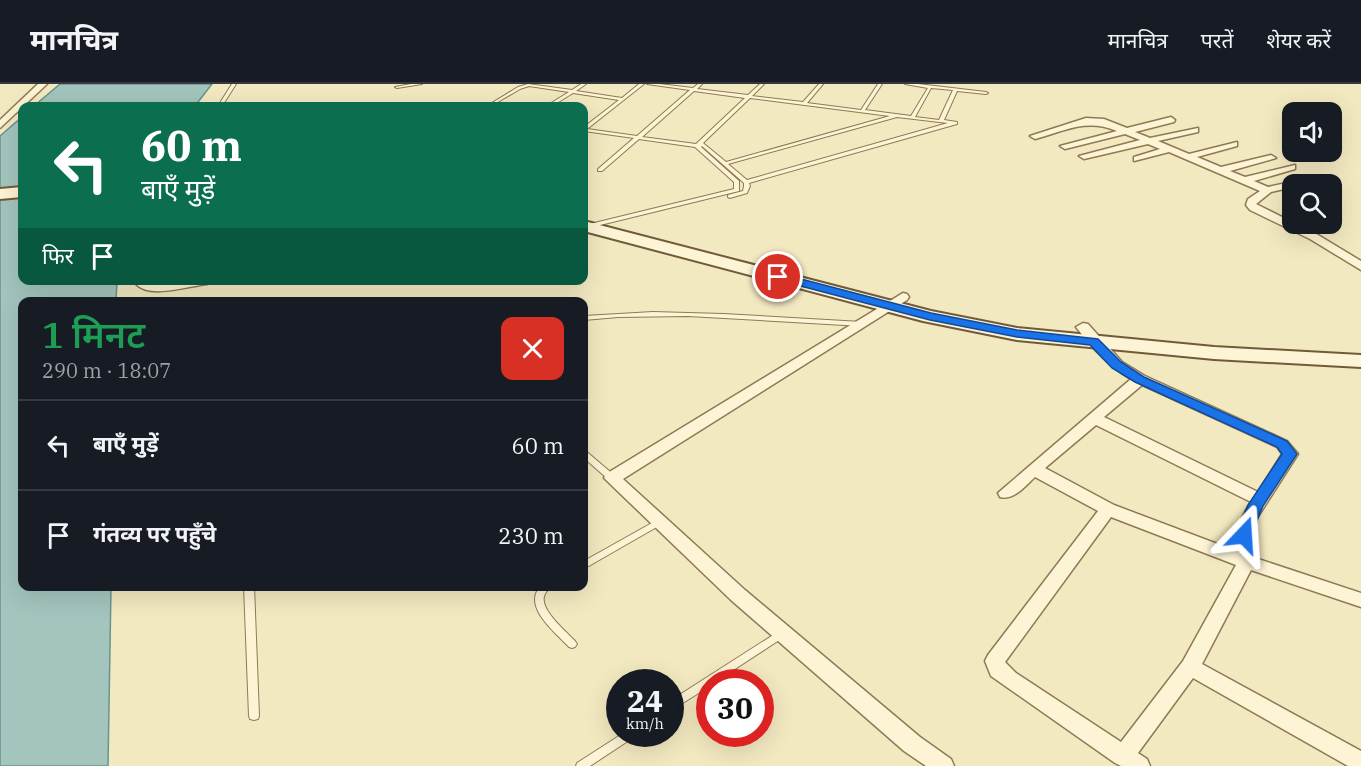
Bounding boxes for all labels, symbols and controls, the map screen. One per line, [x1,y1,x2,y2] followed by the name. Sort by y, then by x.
[30,21,118,58] text: मानचित्र
[1108,26,1168,54] text: मानचित्र
[1201,26,1233,54] text: परतें
[1266,26,1331,54] text: शेयर करें
[1282,102,1342,234] map controls
[1282,102,1342,162] button: sound
[141,118,242,173] text: 60 m
[42,126,120,204] icon: left
[141,171,215,206] text: बाएँ मुड़ें
[1282,174,1342,234] button: search
[86,240,119,273] icon: arrive
[42,241,74,270] text: फिर
[752,251,803,302] pin
[761,260,794,293] icon: arrive
[42,311,145,358] text: 1 मिनट
[501,317,564,380] button: close
[42,357,171,384] text: 290 m · 18:07
[42,429,75,462] icon: left
[93,429,158,458] text: बाएँ मुड़ें
[512,431,564,460] text: 60 m
[1212,503,1276,567] position arrow
[42,519,75,552] icon: arrive
[93,519,216,548] text: गंतव्य पर पहुँचे
[498,521,564,550] text: 230 m
[696,669,774,747] speed limit sign: 30
[627,681,663,720] text: 24
[626,714,664,733] text: km/h

